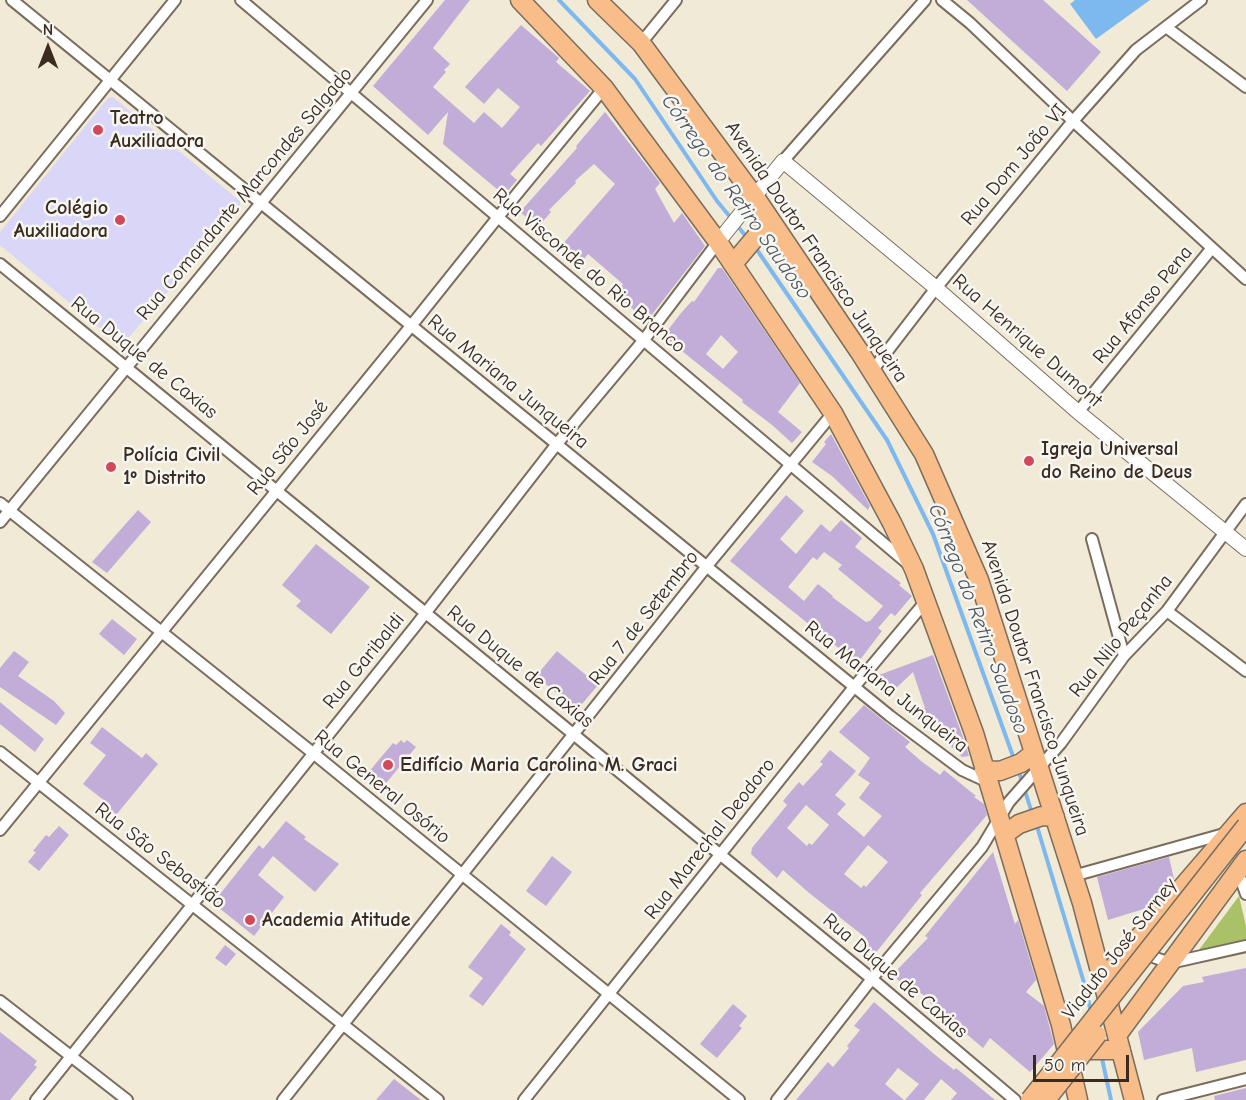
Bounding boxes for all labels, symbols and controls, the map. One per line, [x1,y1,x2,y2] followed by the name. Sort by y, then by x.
[18,18,78,78] north arrow
[43,21,53,39] text: N
[132,63,358,325] street label: Rua Comandante Marcondes Salgado
[656,90,816,304] water label: Córrego do Retiro Saudoso
[956,99,1072,231] street label: Rua Dom João VI
[110,106,204,153] place label: Teatro Auxiliadora
[719,117,913,387] street label: Avenida Doutor Francisco Junqueira
[91,123,105,137] marker: Teatro Auxiliadora
[488,183,690,359] street label: Rua Visconde do Rio Branco
[14,196,108,243] place label: Colégio Auxiliadora
[113,213,127,227] marker: Colégio Auxiliadora
[1088,241,1198,369] street label: Rua Afonso Pena
[947,269,1107,413] street label: Rua Henrique Dumont
[66,291,222,425] street label: Rua Duque de Caxias
[423,310,593,454] street label: Rua Mariana Junqueira
[242,396,334,500] street label: Rua São José
[1041,437,1192,484] place label: Igreja Universal do Reino de Deus
[123,443,221,490] place label: Polícia Civil 1º Distrito
[1022,454,1036,468] marker: Igreja Universal do Reino de Deus
[104,460,118,474] marker: Polícia Civil 1º Distrito
[922,500,1034,738] water label: Córrego do Retiro Saudoso
[976,537,1094,839] street label: Avenida Doutor Francisco Junqueira
[584,546,704,690] street label: Rua 7 de Setembro
[1064,570,1178,702] street label: Rua Nilo Peçanha
[442,600,598,734] street label: Rua Duque de Caxias
[318,608,410,714] street label: Rua Garibaldi
[800,616,972,758] street label: Rua Mariana Junqueira
[309,725,455,849] street label: Rua General Osório
[400,753,678,777] place label: Edifício Maria Carolina M. Graci
[640,754,780,924] street label: Rua Marechal Deodoro
[381,758,395,772] marker: Edifício Maria Carolina M. Graci
[90,798,230,914] street label: Rua São Sebastião
[1057,874,1183,1024] street label: Viaduto José Sarney
[262,908,411,932] place label: Academia Atitude
[818,908,972,1044] street label: Rua Duque de Caxias
[243,913,257,927] marker: Academia Atitude
[1036,1043,1132,1081] scale bar
[1044,1055,1086,1076] text: 50 m

